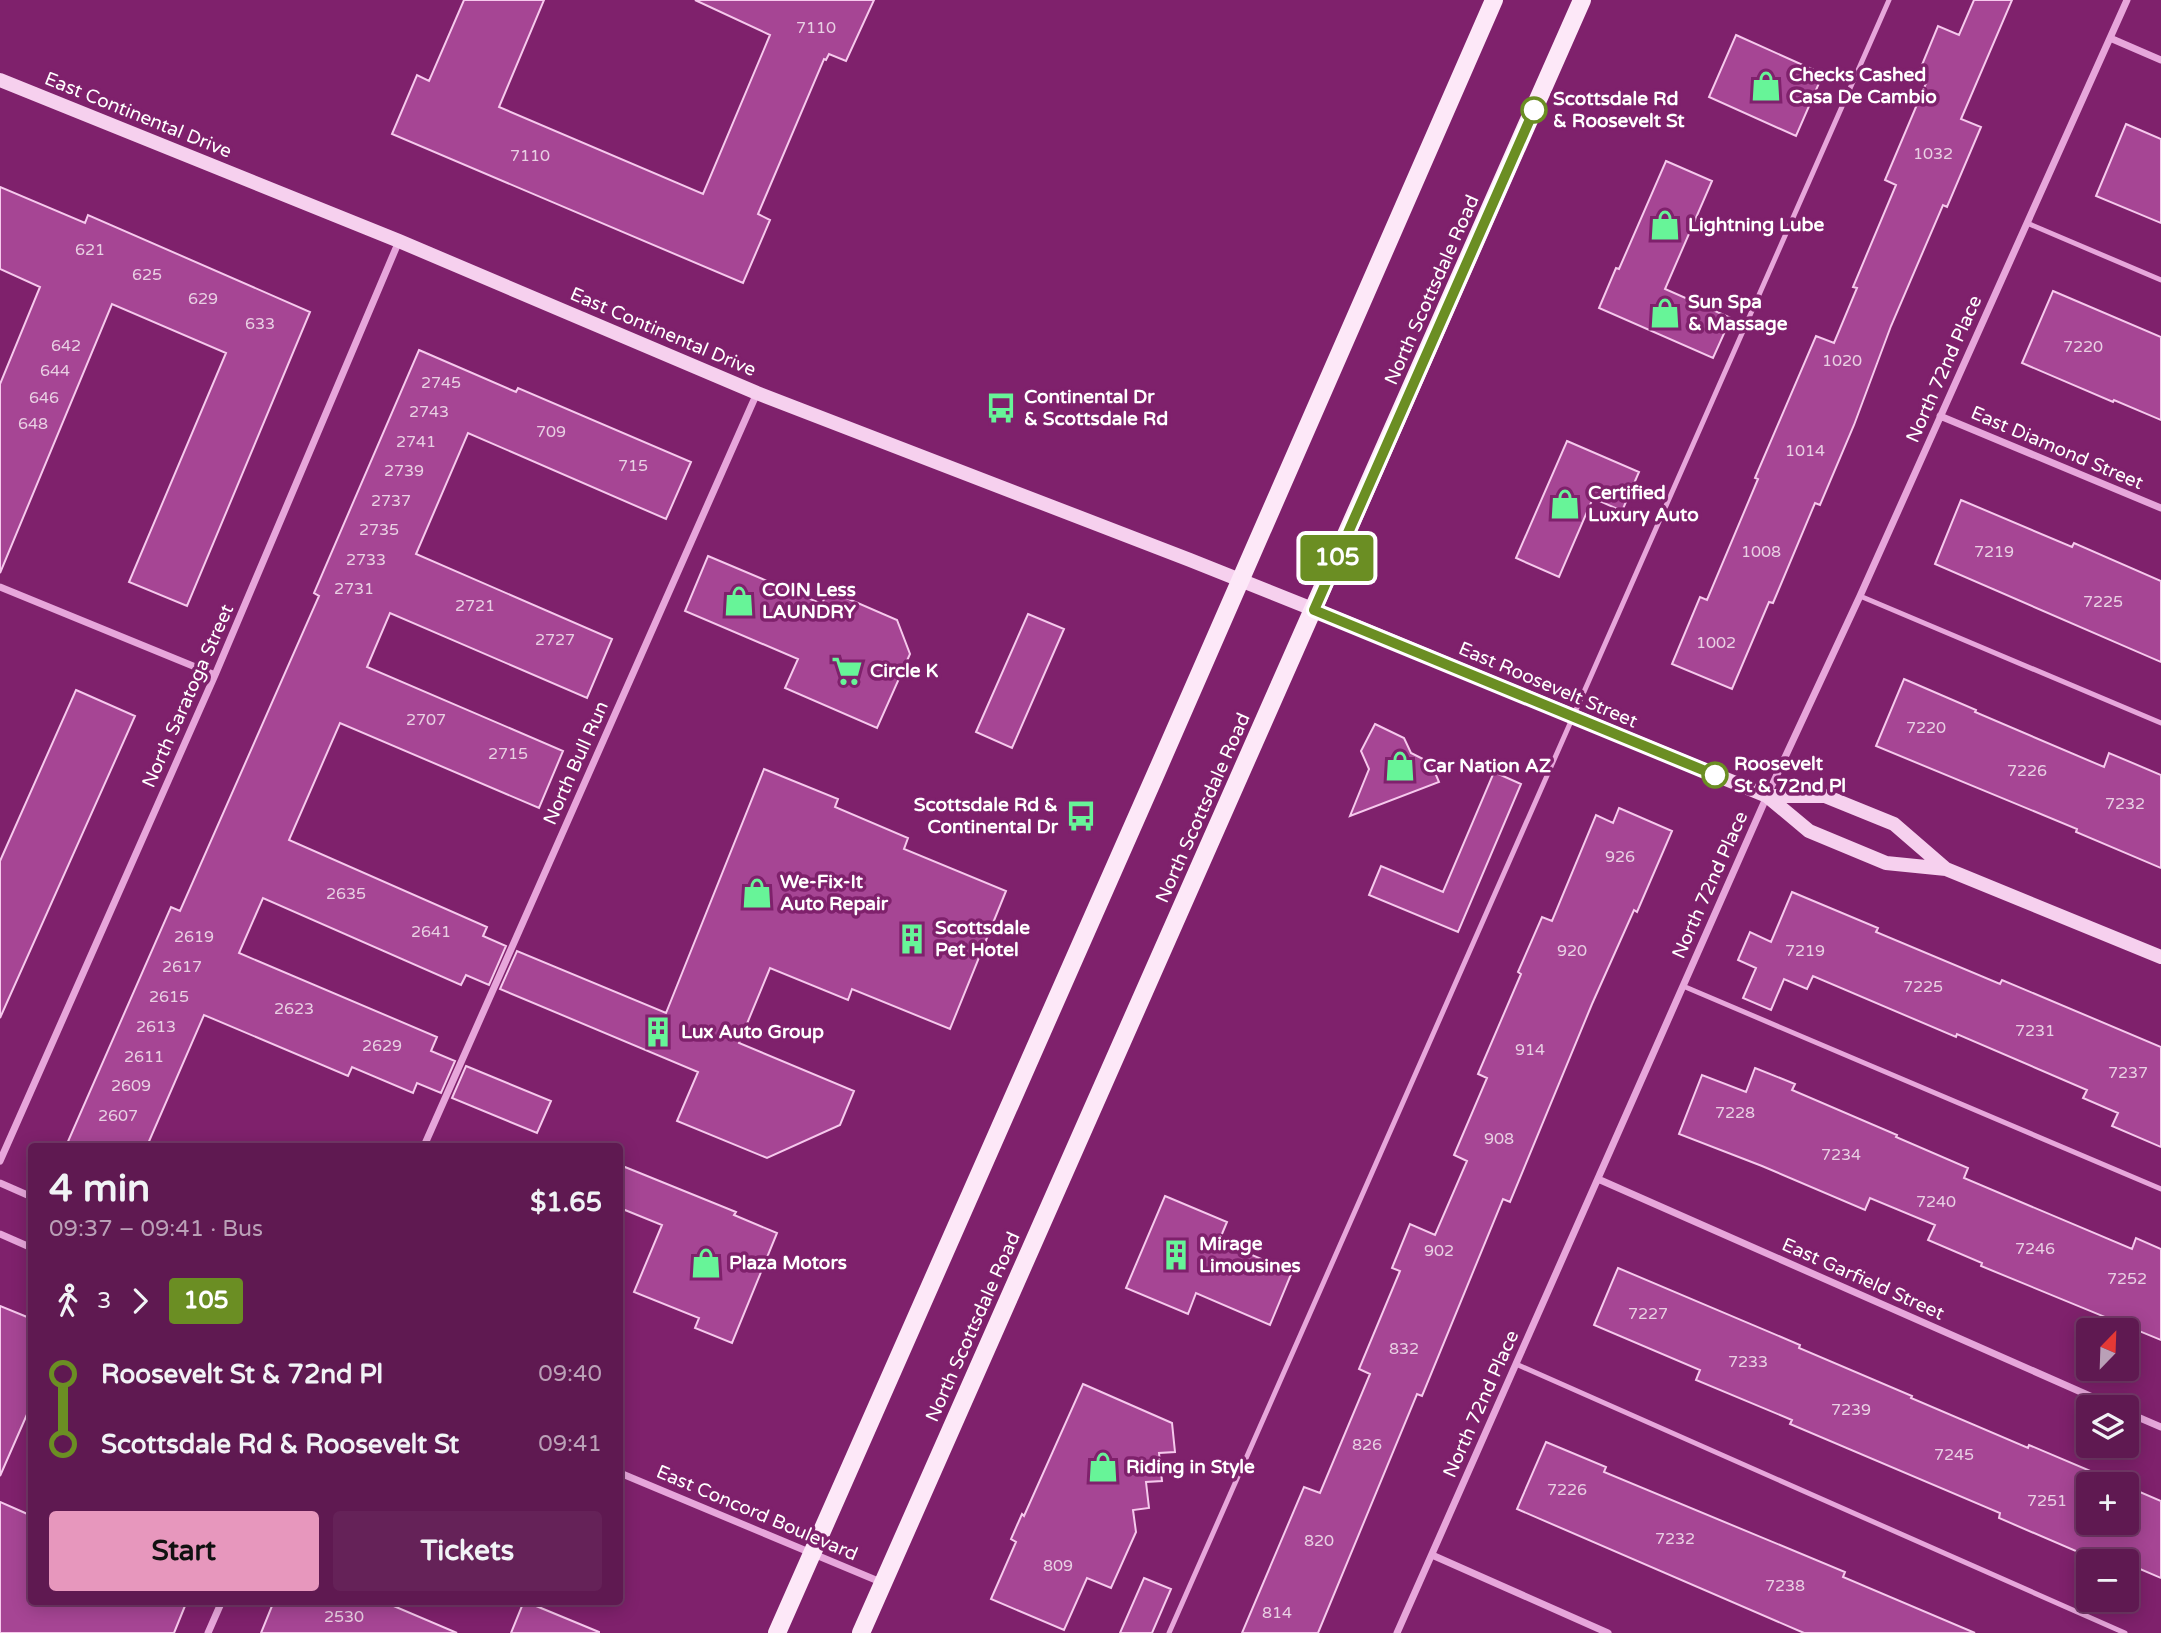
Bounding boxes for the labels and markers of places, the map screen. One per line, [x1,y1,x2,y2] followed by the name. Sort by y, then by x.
[1789,64,1937,108] place label: Checks Cashed Casa De Cambio
[1749,69,1783,103] shop icon: Checks Cashed Casa De Cambio
[1553,88,1685,132] place label: Scottsdale Rd & Roosevelt St
[1521,97,1547,123] marker: Scottsdale Rd & Roosevelt St
[1648,208,1682,242] shop icon: Lightning Lube
[1688,214,1825,237] place label: Lightning Lube
[1688,291,1788,336] place label: Sun Spa & Massage
[1648,296,1682,330] shop icon: Sun Spa & Massage
[1024,386,1168,430] place label: Continental Dr & Scottsdale Rd
[984,391,1018,425] bus stop icon: Continental Dr & Scottsdale Rd
[1588,482,1699,527] place label: Certified Luxury Auto
[1548,487,1582,521] shop icon: Certified Luxury Auto
[762,579,857,623] place label: COIN Less LAUNDRY
[722,584,756,618] shop icon: COIN Less LAUNDRY
[830,654,864,688] supermarket icon: Circle K
[870,660,938,682] place label: Circle K
[1383,749,1417,783] shop icon: Car Nation AZ
[1734,753,1846,797] place label: Roosevelt St & 72nd Pl
[1423,755,1551,777] place label: Car Nation AZ
[1702,762,1728,788] marker: Roosevelt St & 72nd Pl
[914,794,1059,838] place label: Scottsdale Rd & Continental Dr
[1064,799,1098,833] bus stop icon: Scottsdale Rd & Continental Dr
[780,871,889,916] place label: We-Fix-It Auto Repair
[740,876,774,910] shop icon: We-Fix-It Auto Repair
[935,917,1030,961] place label: Scottsdale Pet Hotel
[895,922,929,956] building icon: Scottsdale Pet Hotel
[641,1015,675,1049] building icon: Lux Auto Group
[681,1021,824,1044] place label: Lux Auto Group
[1199,1233,1301,1277] place label: Mirage Limousines
[1159,1238,1193,1272] building icon: Mirage Limousines
[689,1246,723,1280] shop icon: Plaza Motors
[729,1252,847,1274] place label: Plaza Motors
[1086,1450,1120,1484] shop icon: Riding in Style
[1126,1456,1255,1479] place label: Riding in Style

